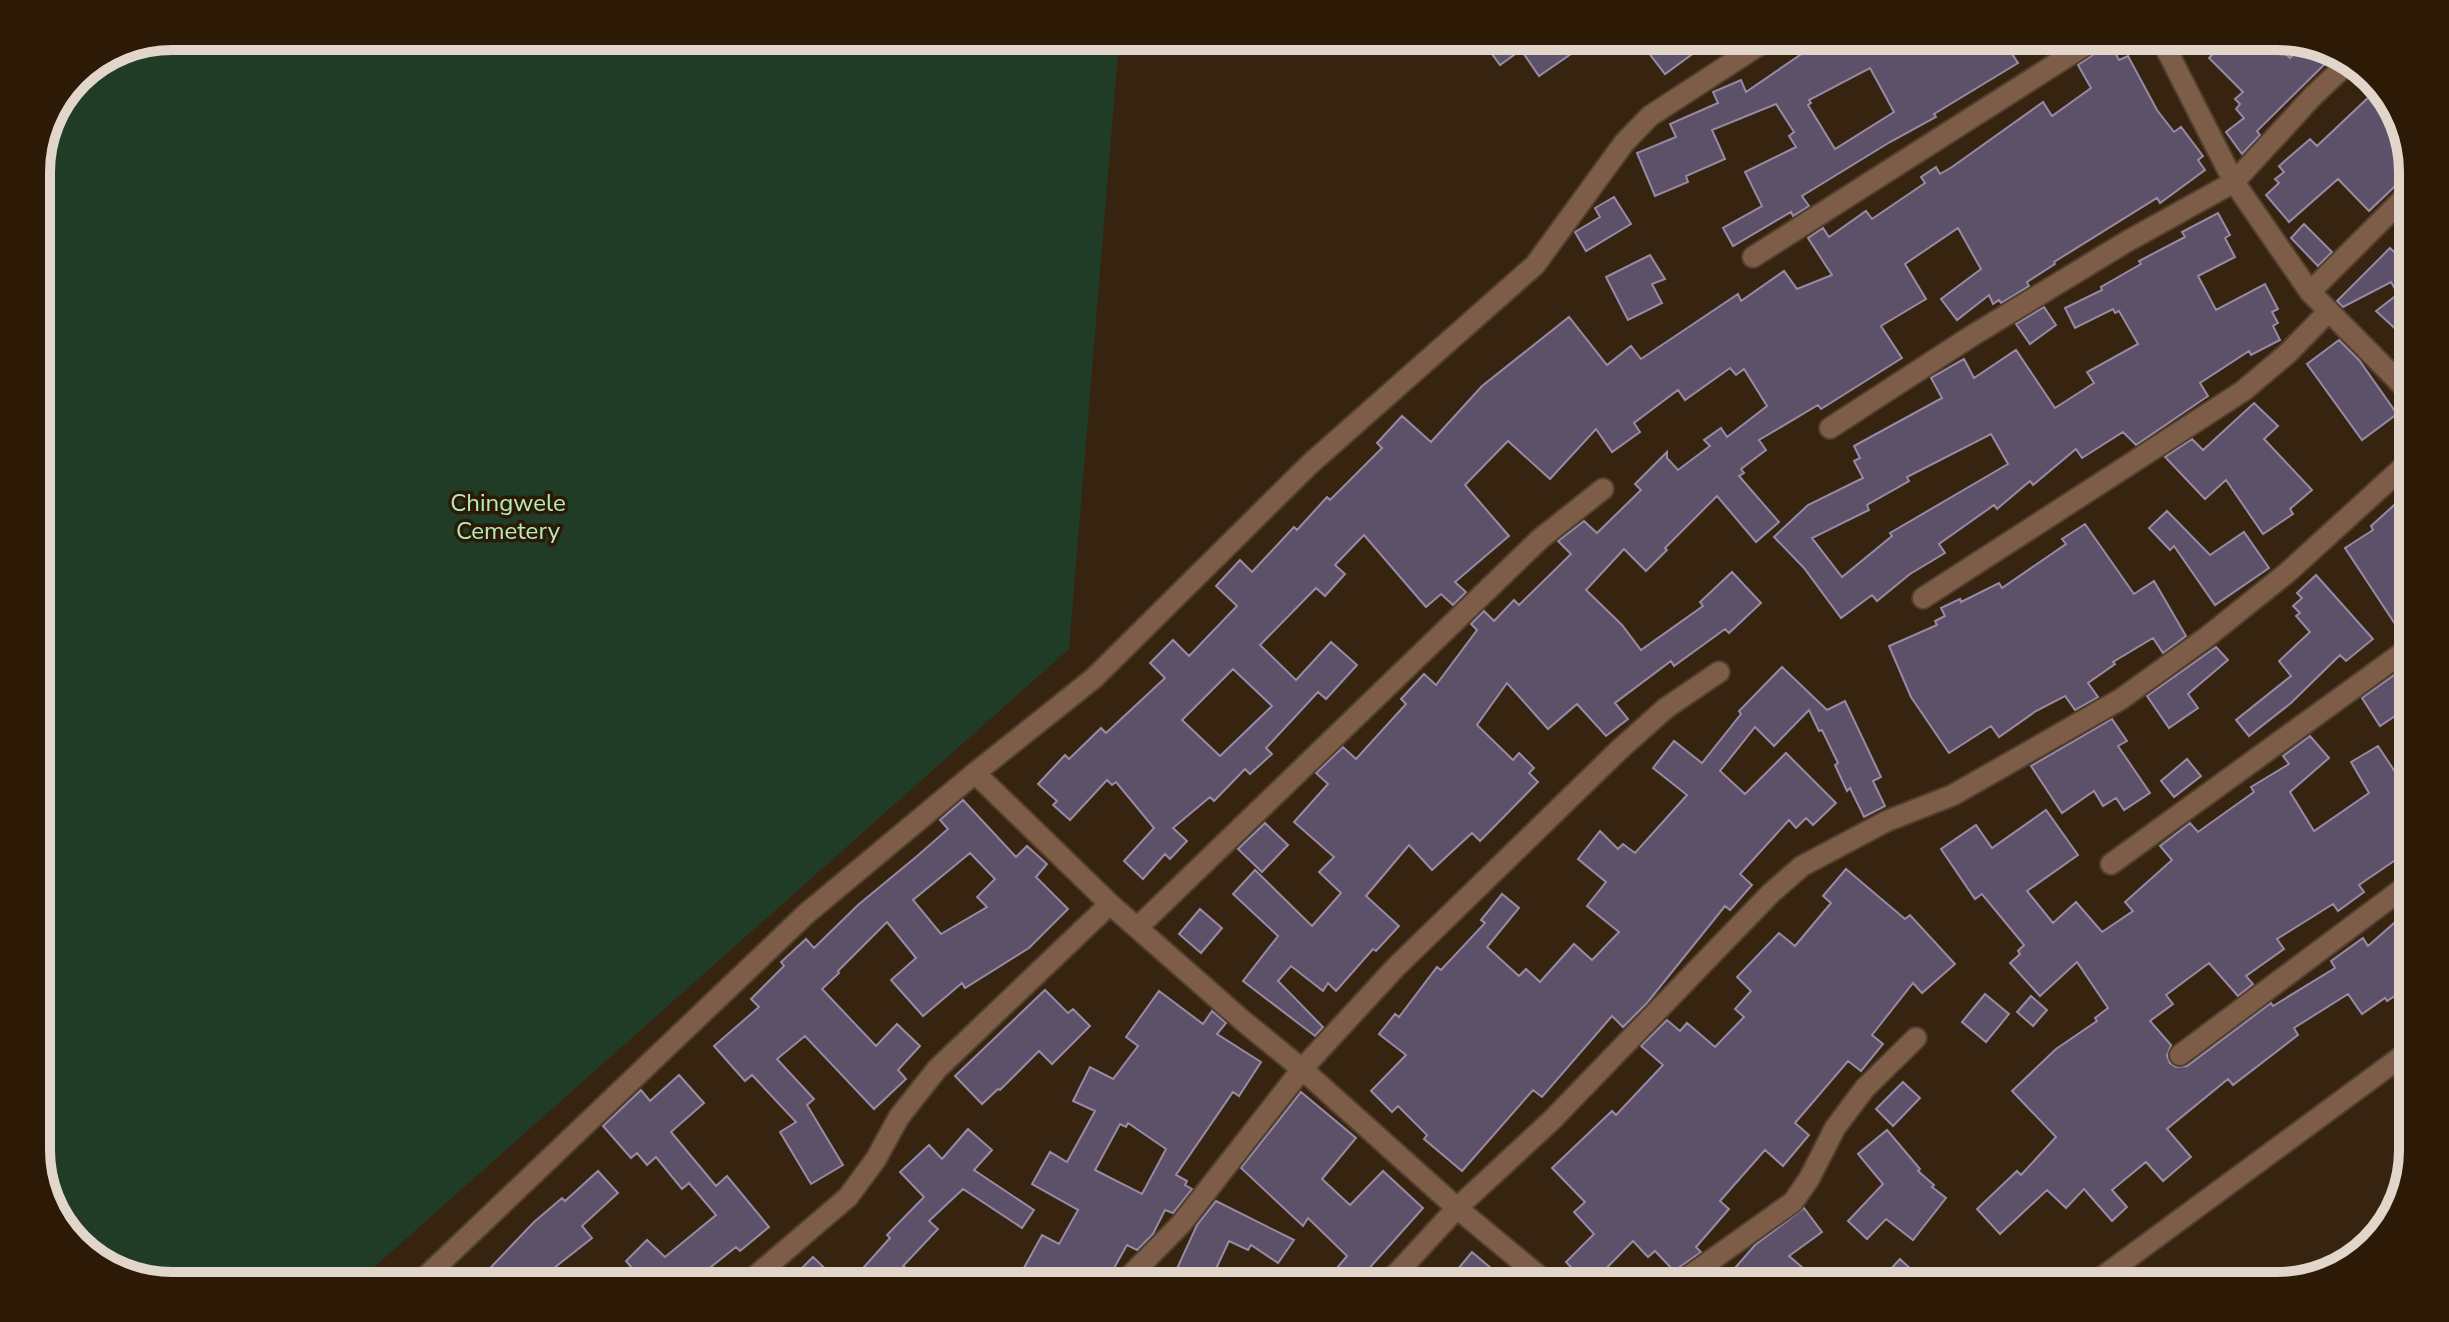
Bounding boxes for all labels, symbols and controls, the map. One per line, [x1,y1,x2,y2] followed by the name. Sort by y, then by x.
[450,487,566,547] park label: Chingwele Cemetery

